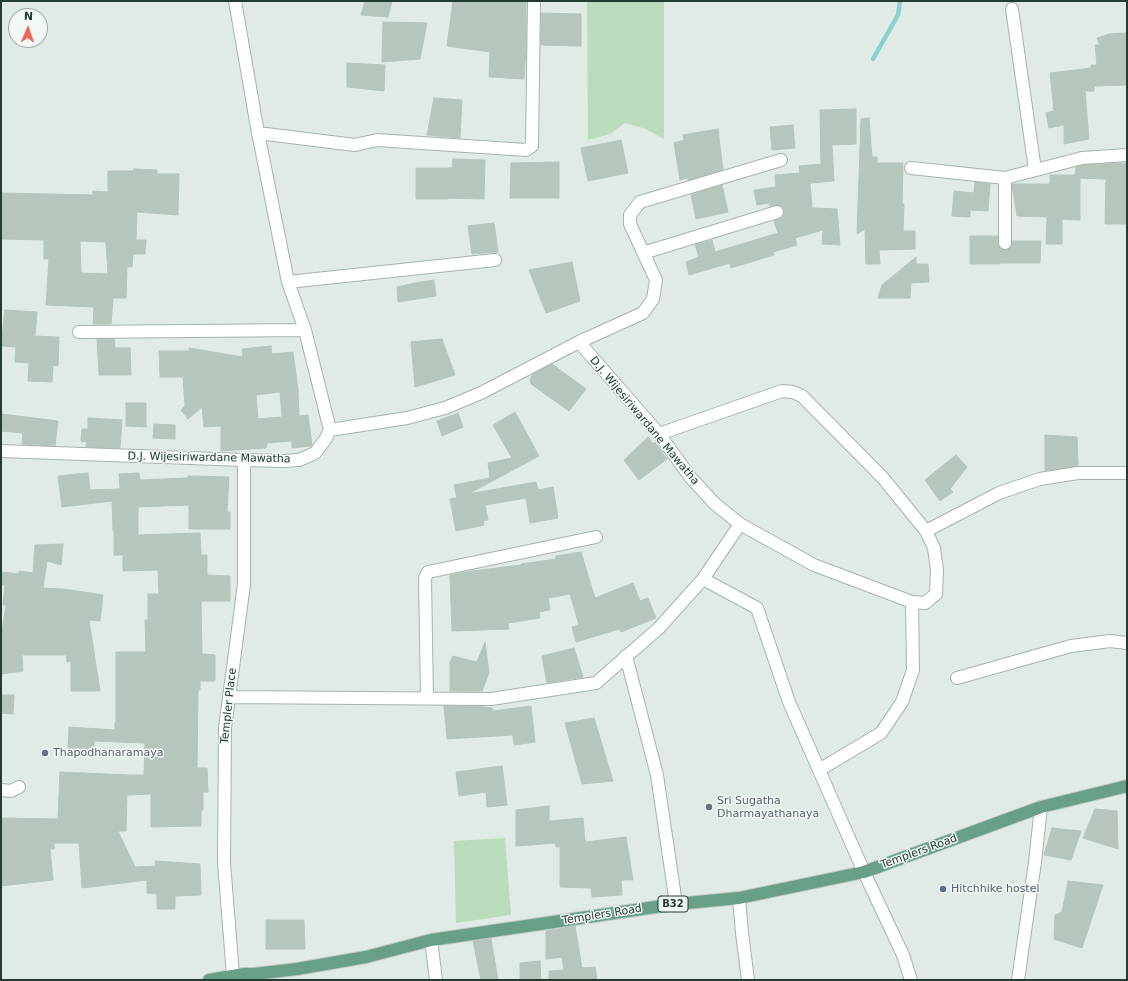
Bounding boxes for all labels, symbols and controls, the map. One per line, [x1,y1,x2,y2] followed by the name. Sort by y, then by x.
[8,8,48,48] north arrow
[24,10,33,23] text: N
[587,354,701,488] street label: D.J. Wijesiriwardane Mawatha
[127,450,291,466] street label: D.J. Wijesiriwardane Mawatha
[218,667,240,745] street label: Templer Place
[53,746,164,760] place label: Thapodhanaramaya
[40,748,50,758] marker: Thapodhanaramaya
[717,794,819,820] place label: Sri Sugatha Dharmayathanaya
[704,802,714,812] marker: Sri Sugatha Dharmayathanaya
[879,832,959,872] street label: Templers Road
[951,882,1039,896] place label: Hitchhike hostel
[938,884,948,894] marker: Hitchhike hostel
[658,896,688,912] road number: B32
[561,902,643,928] street label: Templers Road

